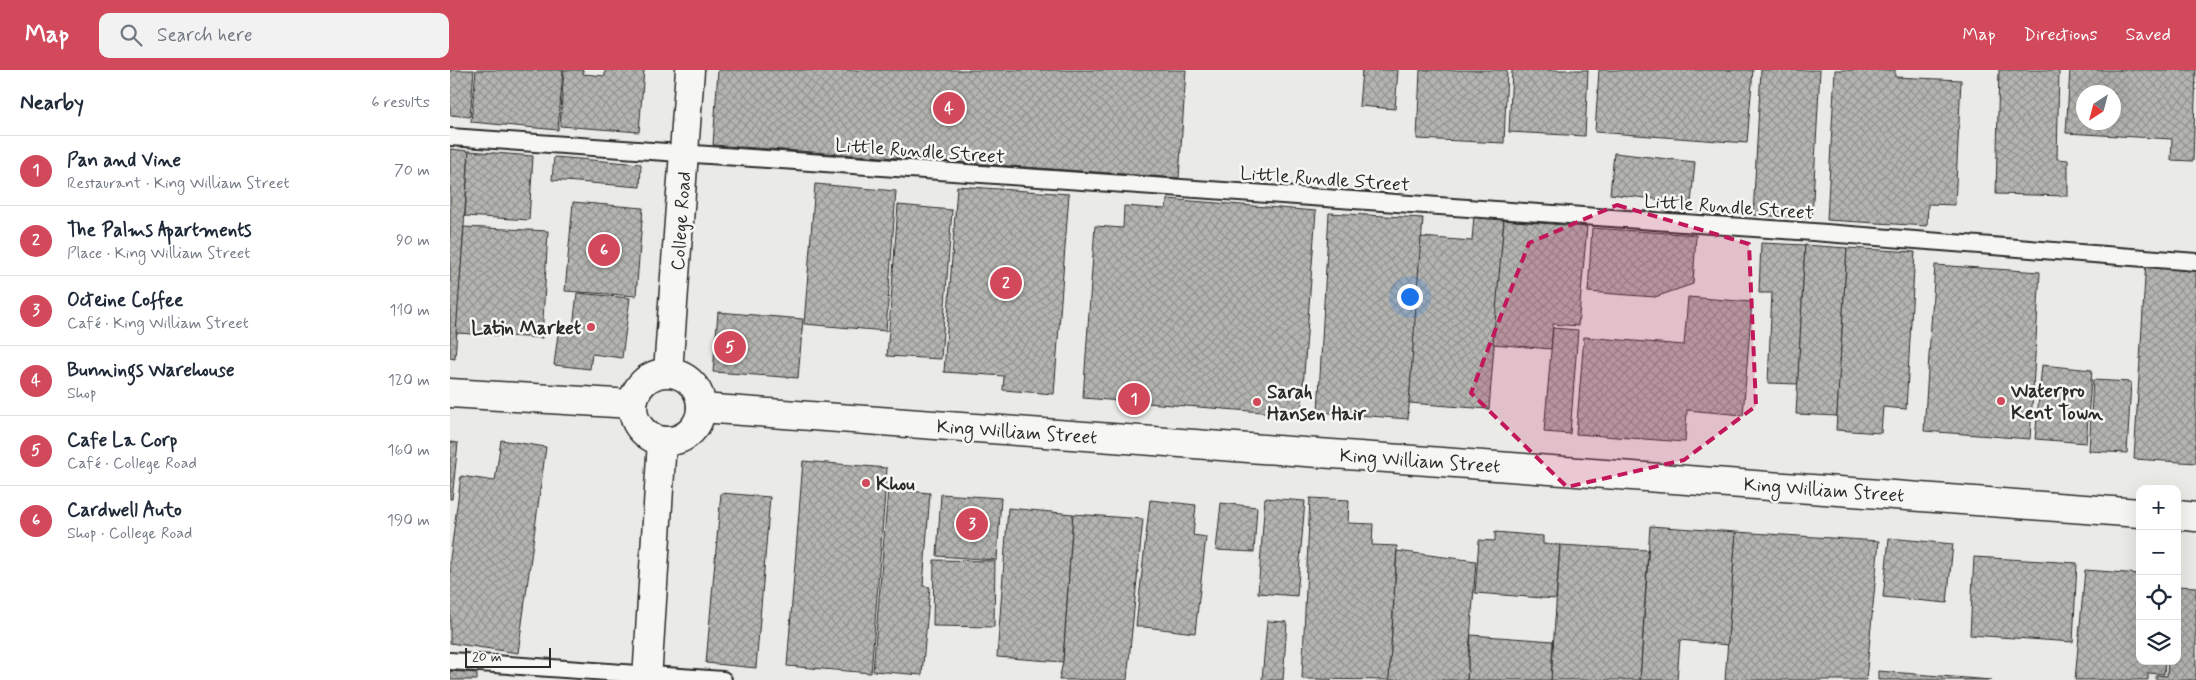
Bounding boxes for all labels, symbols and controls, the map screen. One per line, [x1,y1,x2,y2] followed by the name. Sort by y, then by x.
[99,13,449,58] search box
[25,20,69,51] text: Map
[117,21,145,49] icon: search
[157,23,253,48] text: Search here
[1963,23,1996,47] text: Map
[2024,23,2098,47] text: Directions
[2126,23,2171,47] text: Saved
[2076,85,2121,130] north arrow
[20,89,84,117] text: Nearby
[933,89,965,127] pin: 4
[371,92,430,113] text: 6 results
[834,133,1006,170] street label: Little Rundle Street
[67,148,181,173] text: Pan and Vine
[32,160,40,181] text: 1
[394,160,430,181] text: 70 m
[1239,161,1411,198] street label: Little Rundle Street
[666,171,698,272] street label: College Road
[67,173,289,194] text: Restaurant · King William Street
[1643,189,1815,226] street label: Little Rundle Street
[67,218,251,243] text: The Palms Apartments
[32,230,40,251] text: 2
[396,230,430,251] text: 90 m
[588,231,620,269] pin: 6
[67,243,250,264] text: Place · King William Street
[990,264,1022,302] pin: 2
[1397,284,1423,310] your location
[67,288,183,313] text: Octeine Coffee
[32,300,40,321] text: 3
[389,300,430,321] text: 110 m
[67,313,249,334] text: Café · King William Street
[471,316,581,341] place label: Latin Market
[585,321,597,333] marker: Latin Market
[714,328,746,366] pin: 5
[67,358,234,383] text: Bunnings Warehouse
[31,370,41,391] text: 4
[388,370,430,391] text: 120 m
[2010,379,2103,426] place label: Waterpro Kent Town
[1118,380,1150,418] pin: 1
[1267,380,1367,427] place label: Sarah Hansen Hair
[67,383,96,404] text: Shop
[1995,395,2007,407] marker: Waterpro Kent Town
[1251,396,1263,408] marker: Sarah Hansen Hair
[935,414,1098,453] street label: King William Street
[67,428,177,453] text: Cafe La Corp
[31,440,41,461] text: 5
[387,440,430,461] text: 160 m
[1338,443,1501,482] street label: King William Street
[67,453,197,474] text: Café · College Road
[876,472,915,497] place label: Khou
[1742,472,1905,511] street label: King William Street
[860,477,872,489] marker: Khou
[2136,485,2181,665] map controls
[2136,485,2181,530] button: +
[67,498,182,523] text: Cardwell Auto
[956,505,988,543] pin: 3
[32,510,40,531] text: 6
[387,510,430,531] text: 190 m
[67,523,192,544] text: Shop · College Road
[2136,530,2181,575] button: −
[2136,575,2181,620] button: locate
[2136,620,2181,665] button: layers
[465,645,551,668] scale bar
[472,648,502,666] text: 20 m

